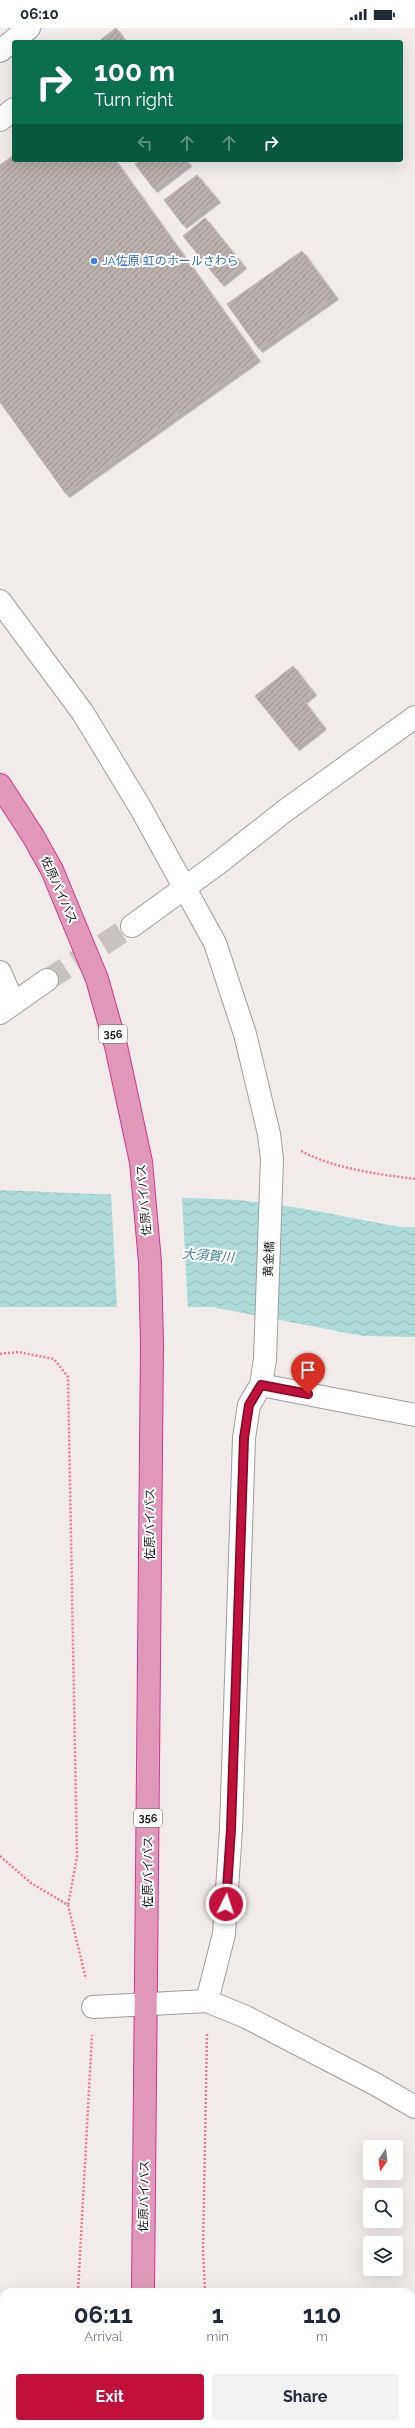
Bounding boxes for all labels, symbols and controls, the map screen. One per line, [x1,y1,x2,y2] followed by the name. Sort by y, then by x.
[20,5,59,23] text: 06:10
[94,55,175,88] text: 100 m
[28,56,80,108] icon: right
[94,89,173,110] text: Turn right
[134,132,156,154] icon: left
[176,132,198,154] icon: ahead
[218,132,240,154] icon: ahead
[260,132,282,154] icon: right
[102,254,239,268] place label: JA佐原 虹のホールさわら
[89,256,99,266] marker: JA佐原 虹のホールさわら
[38,854,80,926] street label: 佐原バイパス
[99,1025,127,1043] road number: 356
[134,1164,154,1236] street label: 佐原バイパス
[261,1241,277,1277] street label: 黄金橋
[181,1246,236,1265] water label: 大須賀川
[291,1353,325,1394] pin
[297,1359,319,1381] icon: arrive
[143,1488,157,1560] street label: 佐原バイパス
[134,1809,162,1827] road number: 356
[141,1836,155,1908] street label: 佐原バイパス
[205,1883,247,1925] position arrow
[363,2140,403,2180] north arrow
[363,2140,403,2276] map controls
[136,2160,152,2232] street label: 佐原バイパス
[363,2188,403,2228] button: search
[363,2236,403,2276] button: layers
[74,2300,133,2329] text: 06:11
[212,2300,224,2329] text: 1
[303,2300,341,2329] text: 110
[84,2329,122,2344] text: Arrival
[207,2329,229,2344] text: min
[316,2329,328,2344] text: m
[16,2374,204,2420] button: Exit
[212,2374,399,2420] button: Share

